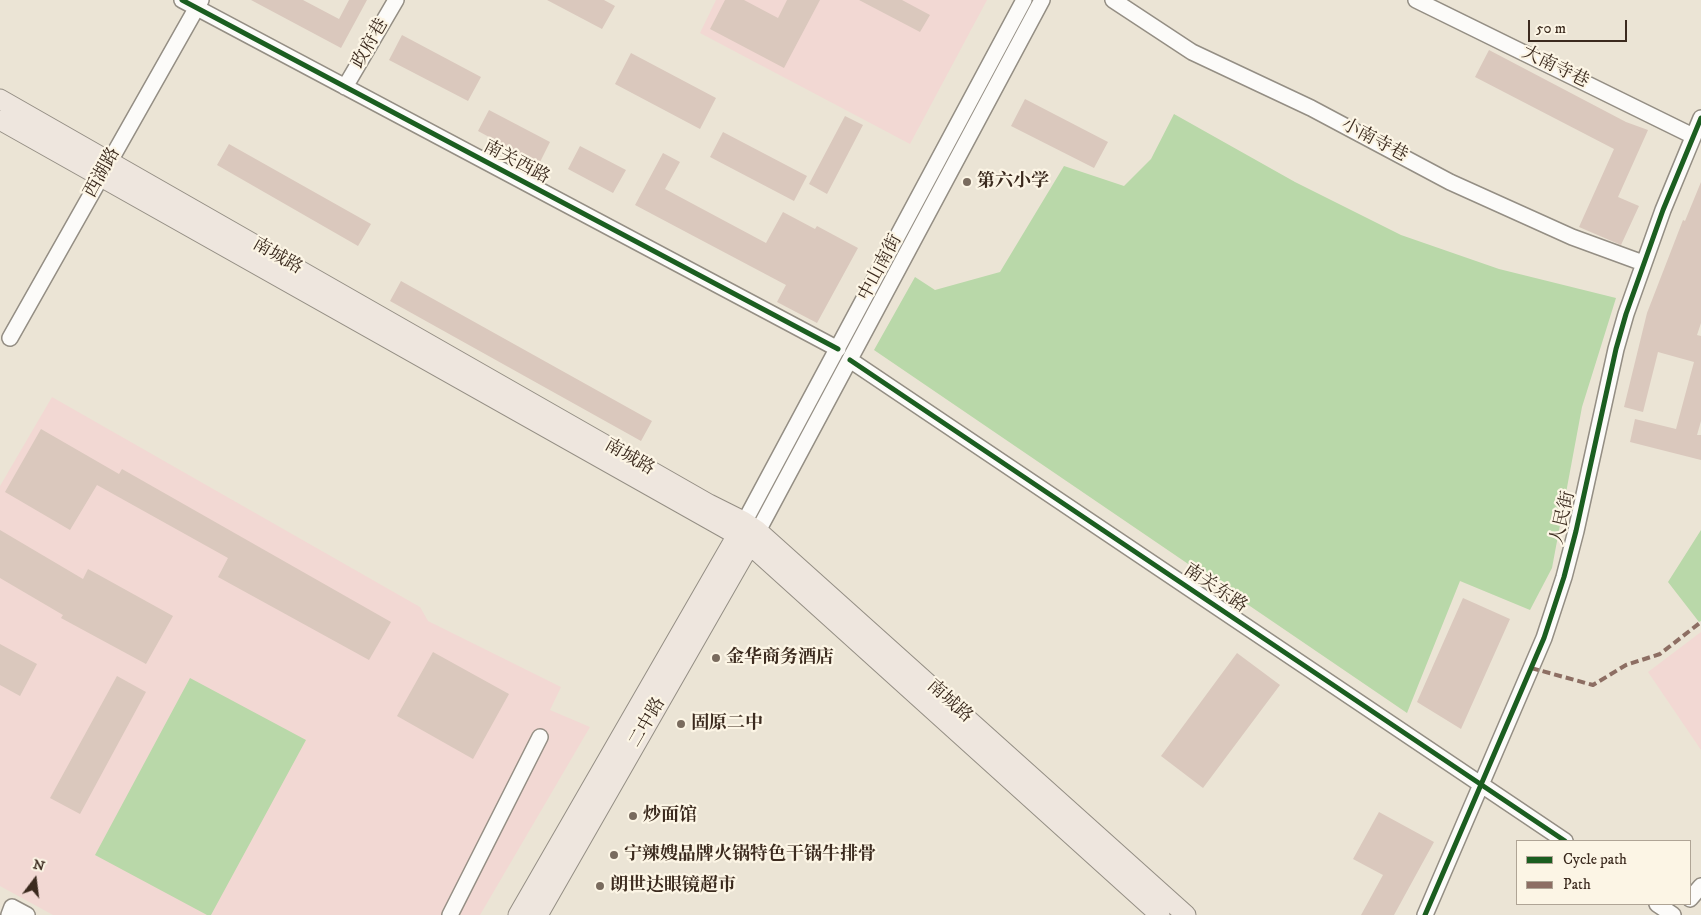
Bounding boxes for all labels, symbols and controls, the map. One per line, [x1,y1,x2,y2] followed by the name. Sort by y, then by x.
[1531,10,1630,42] scale bar
[348,15,394,73] street label: 政府巷
[1536,19,1566,38] text: 50 m
[1518,43,1592,93] street label: 大南寺巷
[1337,115,1411,167] street label: 小南寺巷
[479,137,553,189] street label: 南关西路
[80,144,126,202] street label: 西湖路
[977,171,1049,193] place label: 第六小学
[961,176,973,188] marker: 第六小学
[855,231,907,305] street label: 中山南街
[248,234,306,280] street label: 南城路
[600,435,658,481] street label: 南城路
[1547,489,1581,547] street label: 人民街
[1179,560,1251,618] street label: 南关东路
[726,647,834,669] place label: 金华商务酒店
[710,652,722,664] marker: 金华商务酒店
[922,676,976,728] street label: 南城路
[625,694,671,752] street label: 二中路
[691,713,763,735] place label: 固原二中
[675,718,687,730] marker: 固原二中
[643,805,697,827] place label: 炒面馆
[627,810,639,822] marker: 炒面馆
[1516,840,1691,905] legend
[624,844,876,866] place label: 宁辣嫂品牌火锅特色干锅牛排骨
[608,849,620,861] marker: 宁辣嫂品牌火锅特色干锅牛排骨
[1563,850,1627,869] text: Cycle path
[10,855,60,905] north arrow
[31,855,47,876] text: N
[610,875,736,897] place label: 朗世达眼镜超市
[1563,875,1591,894] text: Path
[594,880,606,892] marker: 朗世达眼镜超市

